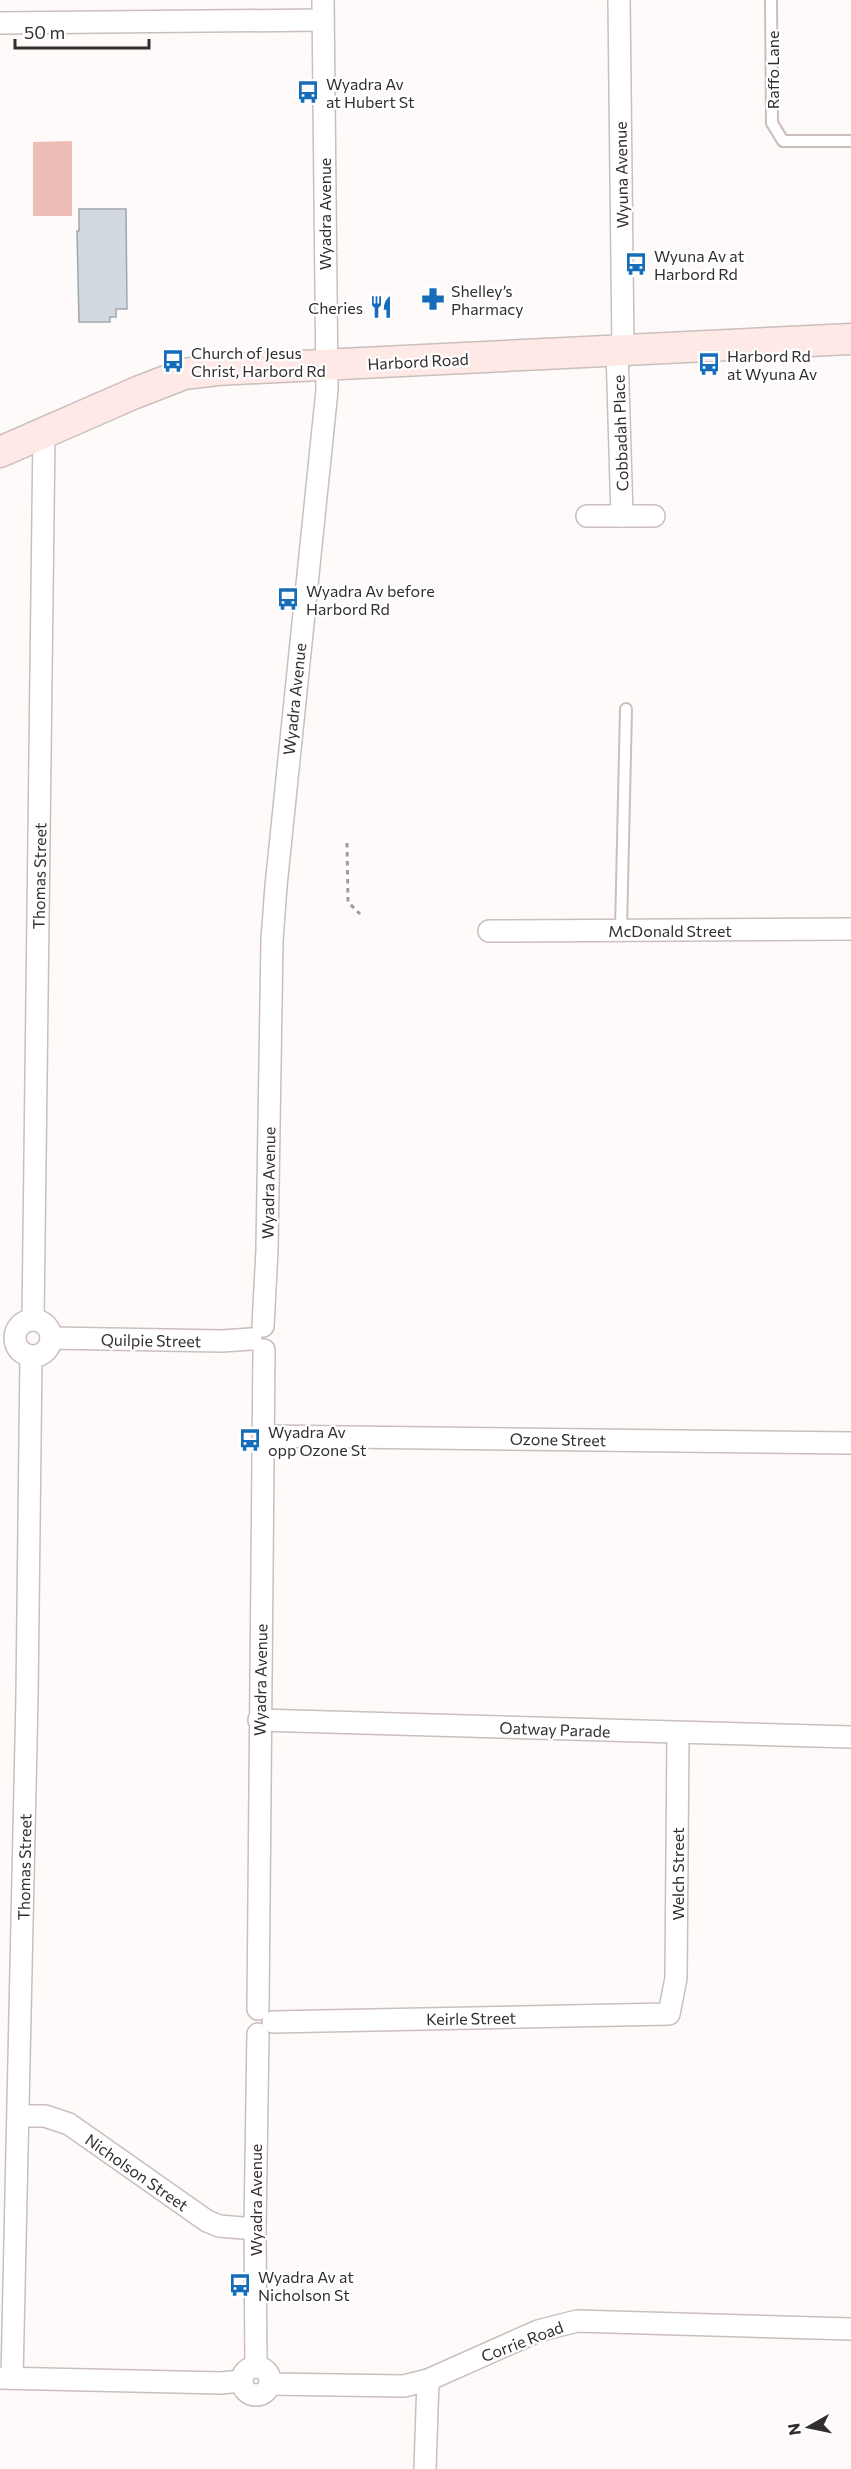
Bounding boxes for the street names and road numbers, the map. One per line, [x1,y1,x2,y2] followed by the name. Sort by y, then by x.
[763,31,782,109] street label: Raffo Lane
[611,121,631,229] street label: Wyuna Avenue
[315,158,334,270] street label: Wyadra Avenue
[367,349,469,373] street label: Harbord Road
[608,374,632,492] street label: Cobbadah Place
[279,642,309,756] street label: Wyadra Avenue
[29,822,49,930] street label: Thomas Street
[608,921,732,940] street label: McDonald Street
[258,1127,278,1239] street label: Wyadra Avenue
[101,1330,202,1350] street label: Quilpie Street
[510,1429,607,1449] street label: Ozone Street
[250,1624,270,1736] street label: Wyadra Avenue
[499,1718,611,1740] street label: Oatway Parade
[14,1813,34,1921] street label: Thomas Street
[668,1827,687,1921] street label: Welch Street
[426,2008,517,2028] street label: Keirle Street
[82,2129,192,2215] street label: Nicholson Street
[246,2144,265,2256] street label: Wyadra Avenue
[478,2317,566,2365] street label: Corrie Road

